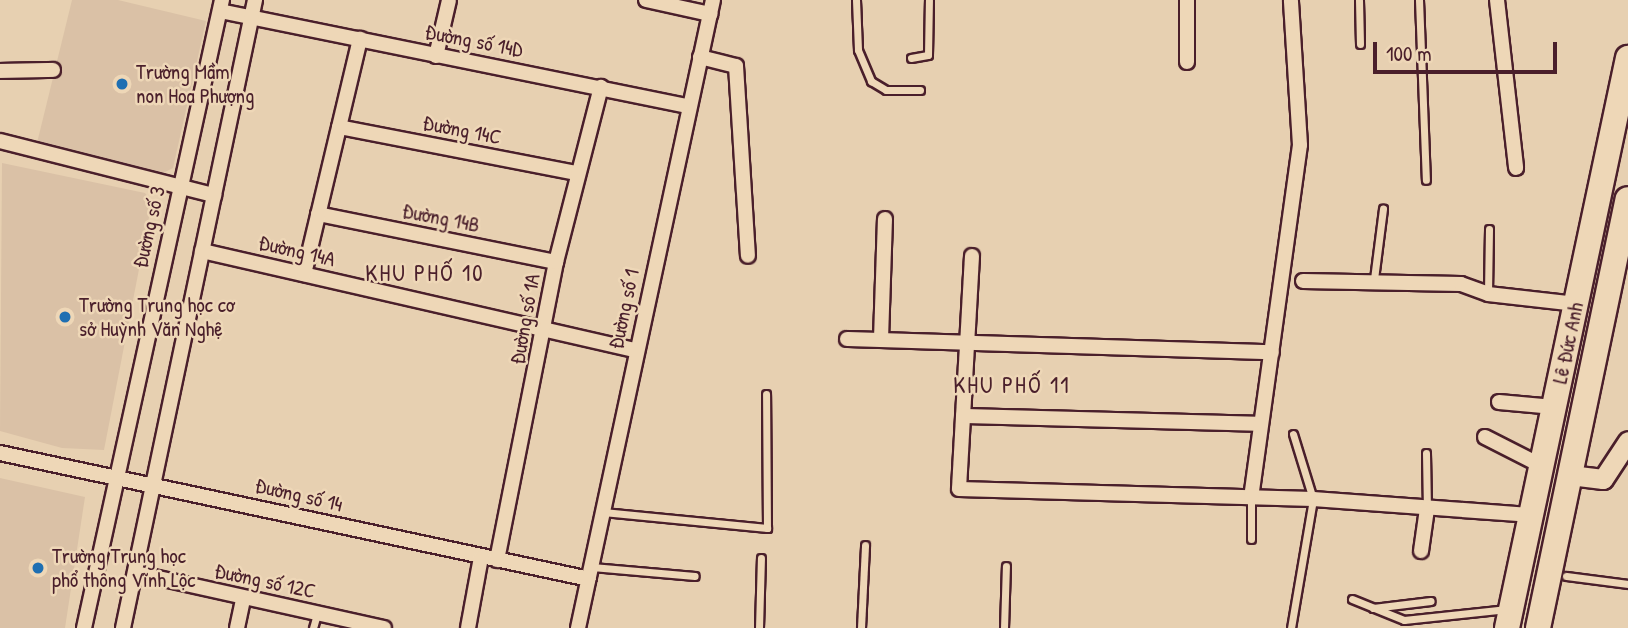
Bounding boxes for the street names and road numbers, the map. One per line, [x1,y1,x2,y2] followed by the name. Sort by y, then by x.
[423,19,525,63] street label: Đường số 14D
[421,110,503,150] street label: Đường 14C
[127,184,171,270] street label: Đường số 3
[400,198,482,238] street label: Đường 14B
[256,230,338,272] street label: Đường 14A
[603,267,645,351] street label: Đường số 1
[505,272,545,366] street label: Đường số 1A
[1547,300,1589,386] street label: Lê Đức Anh
[253,473,345,517] street label: Đường số 14
[212,558,318,604] street label: Đường số 12C

